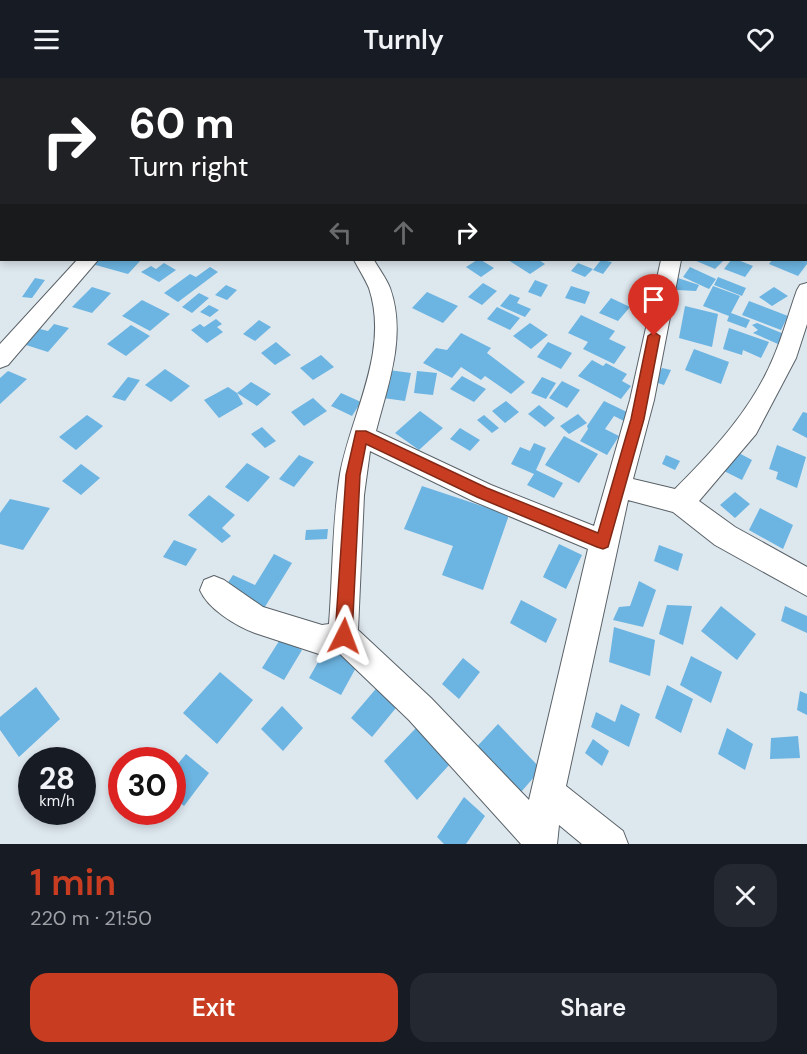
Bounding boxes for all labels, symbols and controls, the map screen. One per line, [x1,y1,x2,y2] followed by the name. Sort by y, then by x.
[363,22,444,57] text: Turnly
[30,23,63,56] icon: menu
[744,23,777,56] icon: heart
[129,96,235,151] text: 60 m
[30,102,108,180] icon: right
[129,149,249,184] text: Turn right
[324,216,357,249] icon: left
[387,216,420,249] icon: ahead
[450,216,483,249] icon: right
[628,274,679,336] pin
[637,283,670,316] icon: arrive
[312,604,376,668] position arrow
[108,747,186,825] speed limit sign: 30
[39,759,75,798] text: 28
[39,791,75,811] text: km/h
[30,859,116,906] text: 1 min
[714,864,777,927] button: close
[30,905,152,931] text: 220 m · 21:50
[30,973,398,1042] button: Exit
[410,973,777,1042] button: Share

